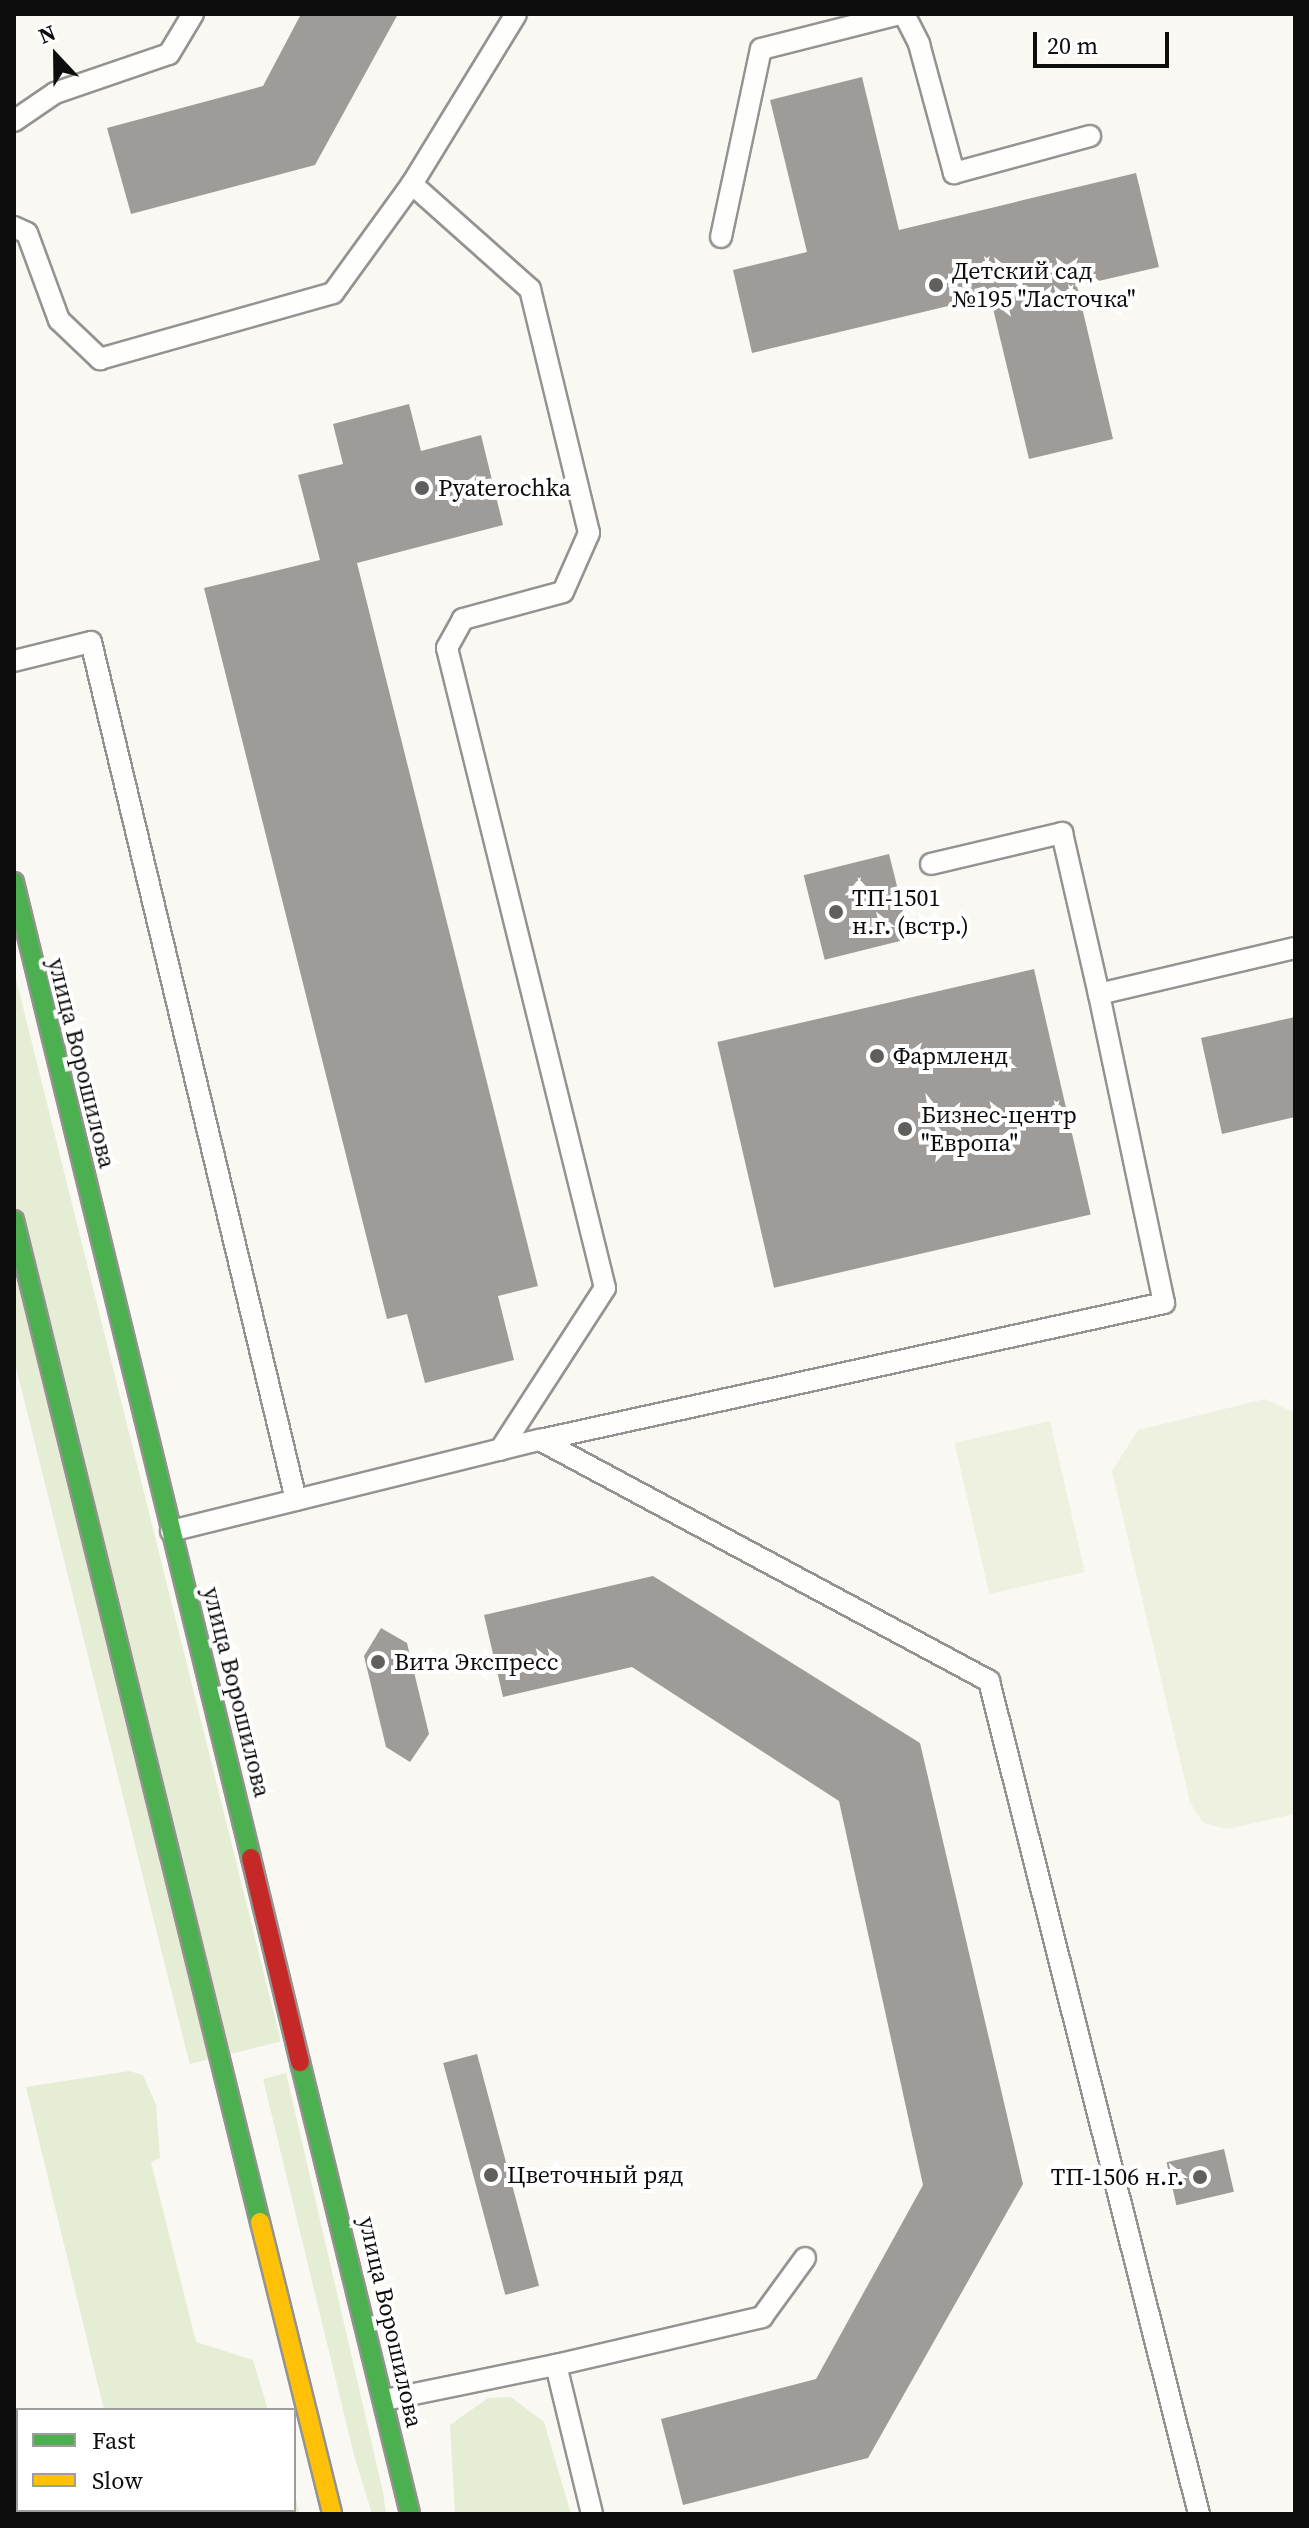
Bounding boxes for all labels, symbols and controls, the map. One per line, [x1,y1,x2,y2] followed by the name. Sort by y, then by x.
[16,16,96,96] north arrow
[1037,16,1173,66] scale bar
[34,17,60,51] text: N
[1047,29,1098,62] text: 20 m
[952,257,1136,313] place label: Детский сад №195 "Ласточка"
[927,276,945,294] marker: Детский сад №195 "Ласточка"
[438,474,571,502] place label: Pyaterochka
[413,479,431,497] marker: Pyaterochka
[852,884,969,940] place label: ТП-1501 н.г. (встр.)
[827,903,845,921] marker: ТП-1501 н.г. (встр.)
[42,955,122,1171] street label: улица Ворошилова
[893,1042,1008,1070] place label: Фармленд
[868,1047,886,1065] marker: Фармленд
[921,1101,1077,1157] place label: Бизнес-центр "Европа"
[896,1120,914,1138] marker: Бизнес-центр "Европа"
[197,1584,277,1800] street label: улица Ворошилова
[394,1648,558,1676] place label: Вита Экспресс
[369,1653,387,1671] marker: Вита Экспресс
[507,2161,683,2189] place label: Цветочный ряд
[1051,2163,1184,2191] place label: ТП-1506 н.г.
[482,2166,500,2184] marker: Цветочный ряд
[1191,2168,1209,2186] marker: ТП-1506 н.г.
[353,2214,429,2430] street label: улица Ворошилова
[16,2408,296,2512] legend
[92,2424,135,2457] text: Fast
[92,2464,143,2497] text: Slow

